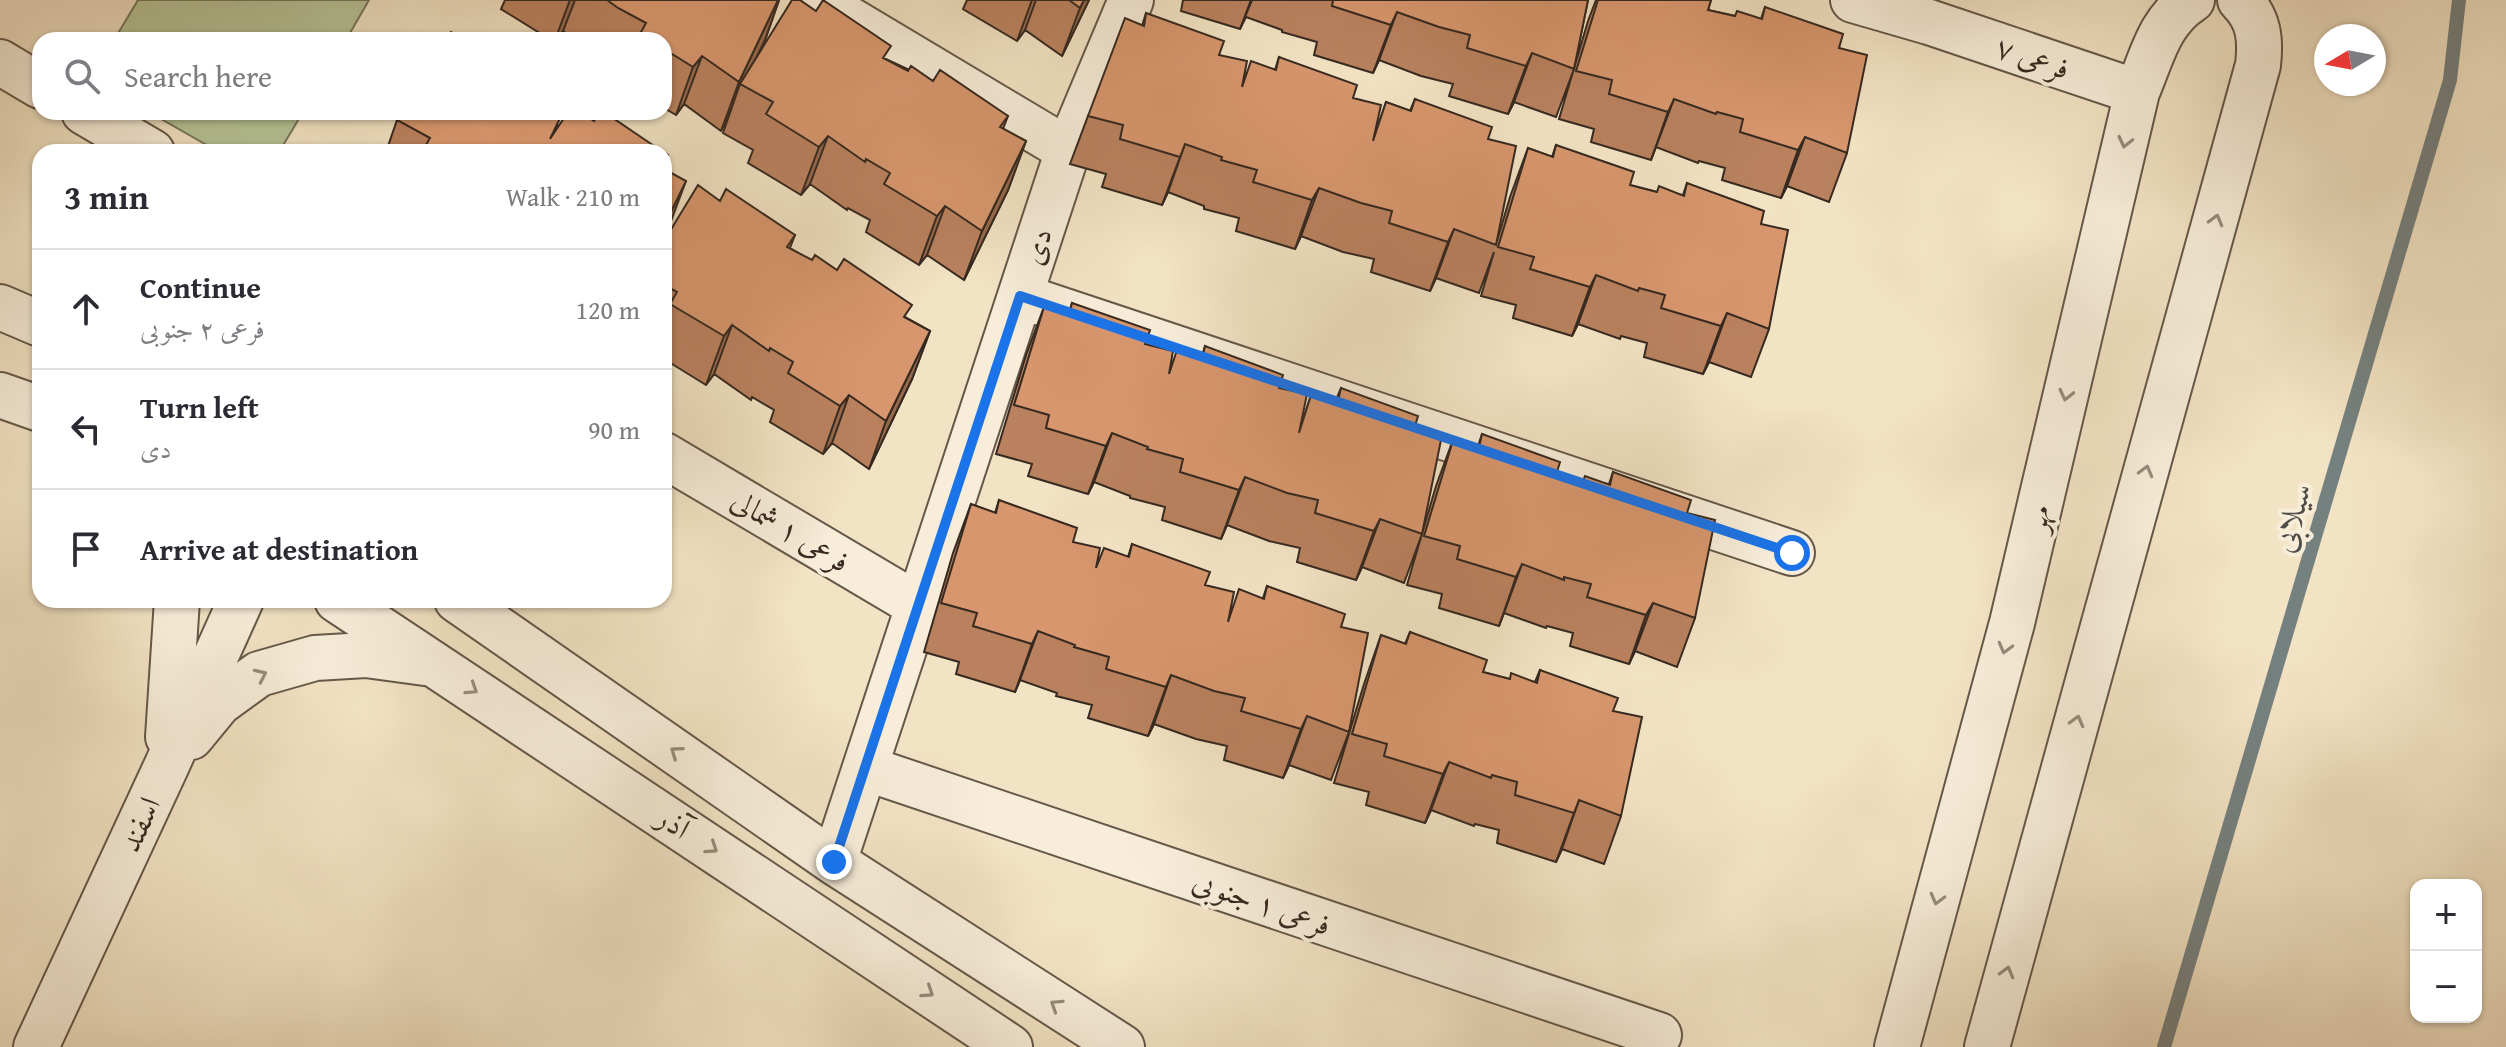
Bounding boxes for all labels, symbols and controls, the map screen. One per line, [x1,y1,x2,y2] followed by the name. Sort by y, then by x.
[1990,24,2076,90] street label: فرعی ۷
[2314,24,2386,96] north arrow
[32,32,672,120] search box
[60,54,104,98] icon: search
[124,54,272,98] text: Search here
[2118,135,2135,149] one-way arrow
[64,172,149,221] text: 3 min
[506,177,640,216] text: Walk · 210 m
[2206,214,2223,228] one-way arrow
[1009,222,1063,270] street label: دی
[140,265,261,309] text: Continue
[64,287,108,331] icon: ahead
[575,290,640,329] text: 120 m
[140,309,265,348] text: فرعی ۲ جنوبی
[140,385,259,429] text: Turn left
[2058,388,2075,402] one-way arrow
[64,407,108,451] icon: left
[588,410,640,449] text: 90 m
[140,429,172,468] text: دی
[2137,464,2153,478] one-way arrow
[2259,476,2323,558] water label: سیلابی
[723,477,859,583] street label: فرعی ۱ شمالی
[2012,500,2061,539] street label: مهر
[64,527,108,571] icon: arrive
[140,527,418,571] text: Arrive at destination
[1774,535,1810,571] route start
[1998,641,2014,655] one-way arrow
[253,669,268,685] one-way arrow
[463,679,478,694] one-way arrow
[2068,715,2084,729] one-way arrow
[671,747,685,762] one-way arrow
[107,789,171,859] street label: اسفند
[646,793,702,851] street label: آذر
[704,838,718,853] one-way arrow
[816,844,852,880] route end
[1187,858,1337,946] street label: فرعی ۱ جنوبی
[2410,879,2482,1023] map controls
[2410,879,2482,951] button: +
[1929,892,1946,906] one-way arrow
[2410,951,2482,1023] button: −
[1998,965,2015,979] one-way arrow
[920,983,934,998] one-way arrow
[1050,999,1065,1014] one-way arrow

